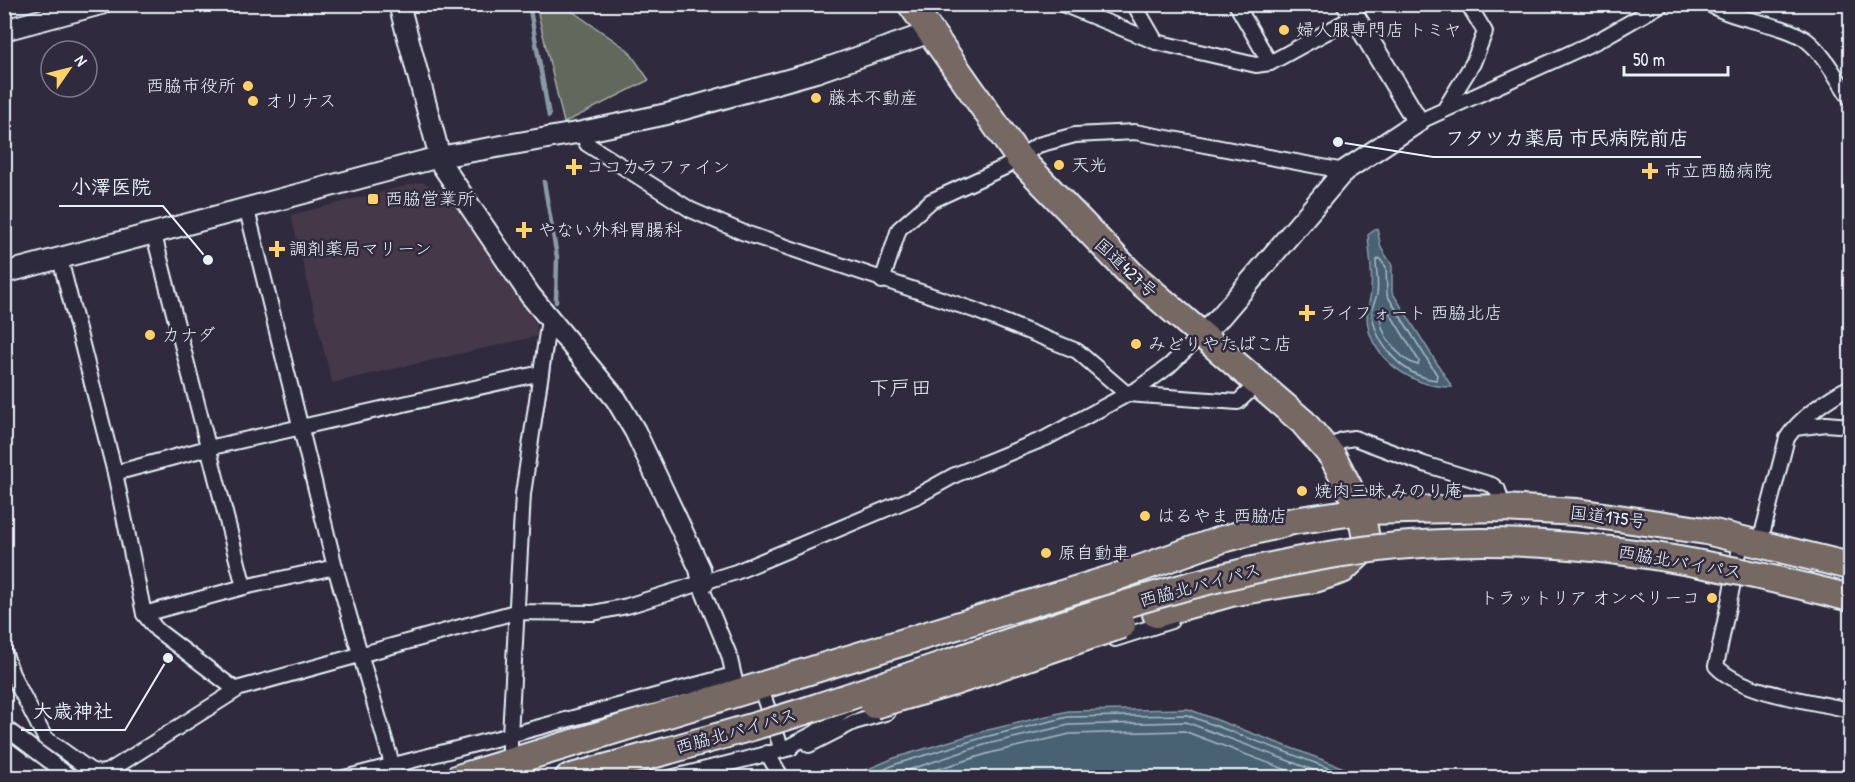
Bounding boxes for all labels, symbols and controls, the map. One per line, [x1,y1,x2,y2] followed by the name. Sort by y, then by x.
[1296,17,1462,42] place label: 婦人服専門店 トミヤ
[1277,23,1291,37] marker: 婦人服専門店 トミヤ
[39,39,99,99] north arrow
[1624,39,1728,77] scale bar
[1633,47,1665,72] text: 50 m
[70,51,93,71] text: N
[146,73,236,98] place label: 西脇市役所
[241,79,255,93] marker: 西脇市役所
[828,85,918,110] place label: 藤本不動産
[265,88,336,113] place label: オリナス
[809,91,823,105] marker: 藤本不動産
[246,94,260,108] marker: オリナス
[1433,119,1701,157] callout: フタツカ薬局 市民病院前店
[1445,124,1689,151] text: フタツカ薬局 市民病院前店
[1071,152,1107,177] place label: 天光
[586,154,730,179] place label: ココカラファイン
[1052,158,1066,172] marker: 天光
[1664,158,1772,183] place label: 市立西脇病院
[567,160,581,174] marker: ココカラファイン
[1641,162,1659,180] marker: 市立西脇病院
[59,168,163,206] callout: 小澤医院
[71,173,151,200] text: 小澤医院
[385,186,475,211] place label: 西脇営業所
[366,192,380,206] marker: 西脇営業所
[538,217,682,242] place label: やない外科胃腸科
[515,221,533,239] marker: やない外科胃腸科
[1089,232,1163,303] street label: 国道427号
[289,236,432,261] place label: 調剤薬局マリーン
[270,242,284,256] marker: 調剤薬局マリーン
[1319,300,1502,325] place label: ライフォート 西脇北店
[1300,306,1314,320] marker: ライフォート 西脇北店
[162,322,215,347] place label: カナダ
[143,328,157,342] marker: カナダ
[1148,331,1292,356] place label: みどりやたばこ店
[1129,337,1143,351] marker: みどりやたばこ店
[869,373,932,402] district label: 下戸田
[1314,478,1462,503] place label: 焼肉三昧 みのり庵
[1295,484,1309,498] marker: 焼肉三昧 みのり庵
[1568,499,1648,534] street label: 国道175号
[1157,503,1287,528] place label: はるやま 西脇店
[1138,509,1152,523] marker: はるやま 西脇店
[1616,538,1744,585] street label: 西脇北バイパス
[1058,540,1130,565] place label: 原自動車
[1039,546,1053,560] marker: 原自動車
[1136,556,1264,613] street label: 西脇北バイパス
[1480,585,1700,610] place label: トラットリア オンベリーコ
[1705,591,1719,605] marker: トラットリア オンベリーコ
[21,692,125,730] callout: 大歳神社
[33,697,113,724] text: 大歳神社
[672,701,800,760] street label: 西脇北バイパス

